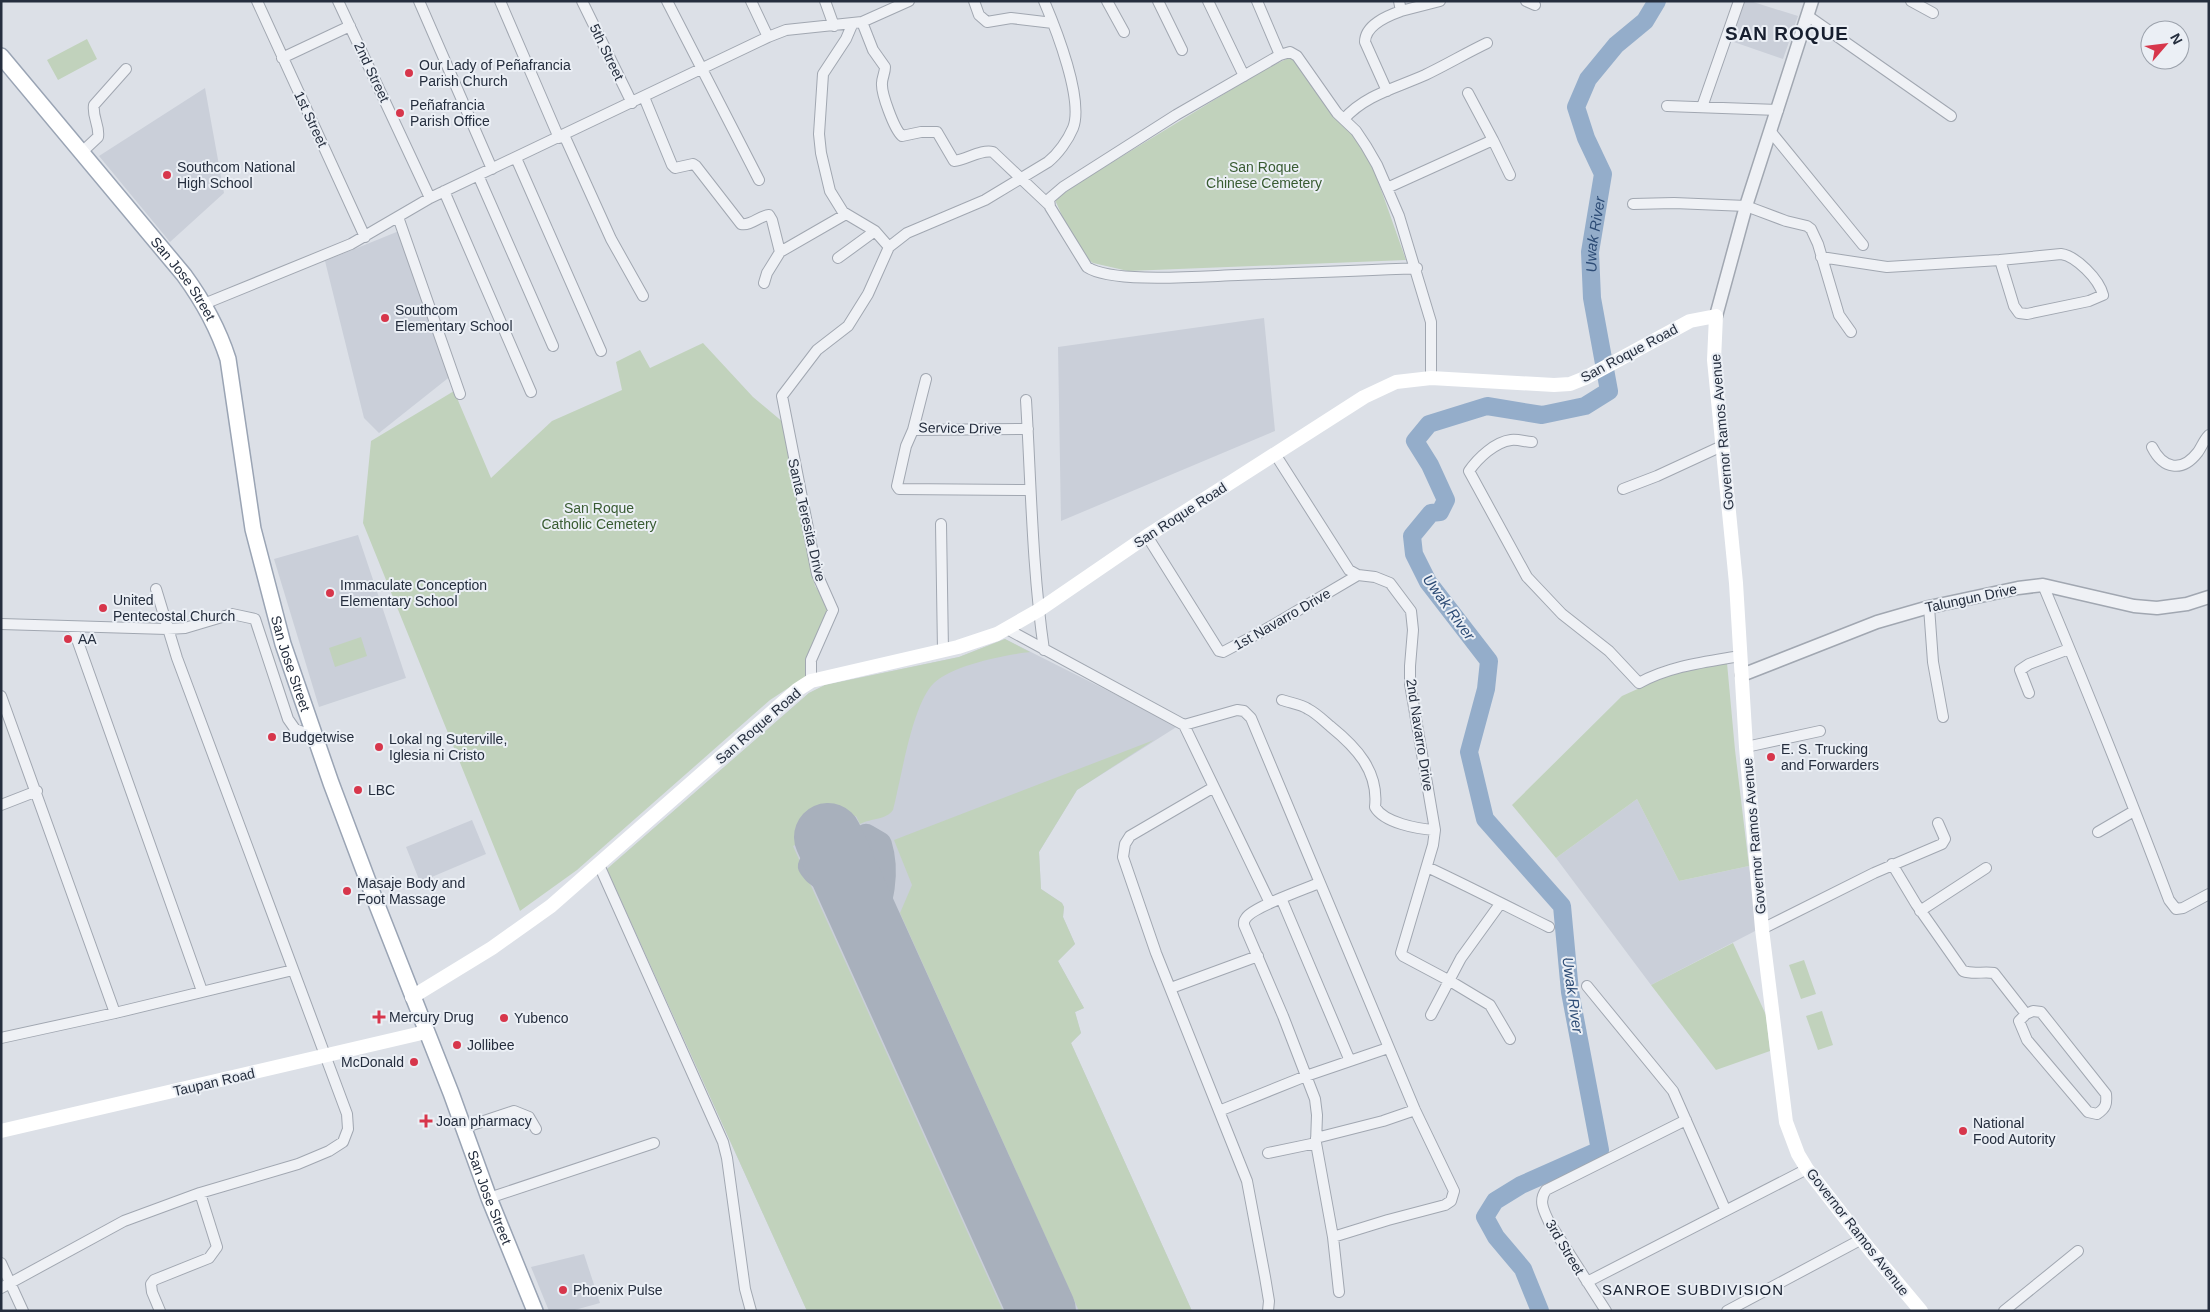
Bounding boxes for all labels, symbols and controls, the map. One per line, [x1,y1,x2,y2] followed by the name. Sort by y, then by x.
[2140,20,2190,70] north arrow
[587,21,628,83] street label: 5th Street
[1725,23,1849,44] district label: SAN ROQUE
[2167,31,2186,47] text: N
[351,39,393,105] street label: 2nd Street
[419,57,571,89] place label: Our Lady of Peñafrancia Parish Church
[403,67,415,79] marker: Our Lady of Peñafrancia Parish Church
[291,88,331,150] street label: 1st Street
[410,97,490,129] place label: Peñafrancia Parish Office
[394,107,406,119] marker: Peñafrancia Parish Office
[177,159,295,191] place label: Southcom National High School
[1206,159,1322,191] park label: San Roque Chinese Cemetery
[161,169,173,181] marker: Southcom National High School
[1581,194,1608,273] water label: Uwak River
[148,234,219,323] street label: San Jose Street
[395,302,513,334] place label: Southcom Elementary School
[379,312,391,324] marker: Southcom Elementary School
[1578,321,1680,385] street label: San Roque Road
[1707,353,1737,511] street label: Governor Ramos Avenue
[918,419,1002,437] street label: Service Drive
[785,457,829,583] street label: Santa Teresita Drive
[1131,479,1229,551] street label: San Roque Road
[541,500,657,532] park label: San Roque Catholic Cemetery
[1420,571,1479,644] water label: Uwak River
[340,577,487,609] place label: Immaculate Conception Elementary School
[1924,580,2019,616] street label: Talungun Drive
[1231,585,1333,653] street label: 1st Navarro Drive
[324,587,336,599] marker: Immaculate Conception Elementary School
[113,592,235,624] place label: United Pentecostal Church
[97,602,109,614] marker: United Pentecostal Church
[268,614,314,713] street label: San Jose Street
[78,631,97,647] place label: AA
[62,633,74,645] marker: AA
[1403,678,1437,793] street label: 2nd Navarro Drive
[712,685,804,767] street label: San Roque Road
[282,729,355,745] place label: Budgetwise
[266,731,278,743] marker: Budgetwise
[389,731,507,763] place label: Lokal ng Suterville, Iglesia ni Cristo
[373,741,385,753] marker: Lokal ng Suterville, Iglesia ni Cristo
[1781,741,1879,773] place label: E. S. Trucking and Forwarders
[1765,751,1777,763] marker: E. S. Trucking and Forwarders
[1739,757,1769,915] street label: Governor Ramos Avenue
[368,782,395,798] place label: LBC
[352,784,364,796] marker: LBC
[357,875,465,907] place label: Masaje Body and Foot Massage
[341,885,353,897] marker: Masaje Body and Foot Massage
[1559,956,1587,1035] water label: Uwak River
[389,1009,474,1025] place label: Mercury Drug
[514,1010,569,1026] place label: Yubenco
[373,1011,385,1023] marker: Mercury Drug
[498,1012,510,1024] marker: Yubenco
[467,1037,515,1053] place label: Jollibee
[451,1039,463,1051] marker: Jollibee
[341,1054,404,1070] place label: McDonald
[408,1056,420,1068] marker: McDonald
[172,1065,256,1099] street label: Taupan Road
[436,1113,532,1129] place label: Joan pharmacy
[420,1115,432,1127] marker: Joan pharmacy
[1973,1115,2056,1147] place label: National Food Autority
[1957,1125,1969,1137] marker: National Food Autority
[464,1148,515,1247] street label: San Jose Street
[1803,1165,1913,1299] street label: Governor Ramos Avenue
[1542,1217,1588,1278] street label: 3rd Street
[1602,1281,1784,1298] district label: SANROE SUBDIVISION
[573,1282,663,1298] place label: Phoenix Pulse
[557,1284,569,1296] marker: Phoenix Pulse

